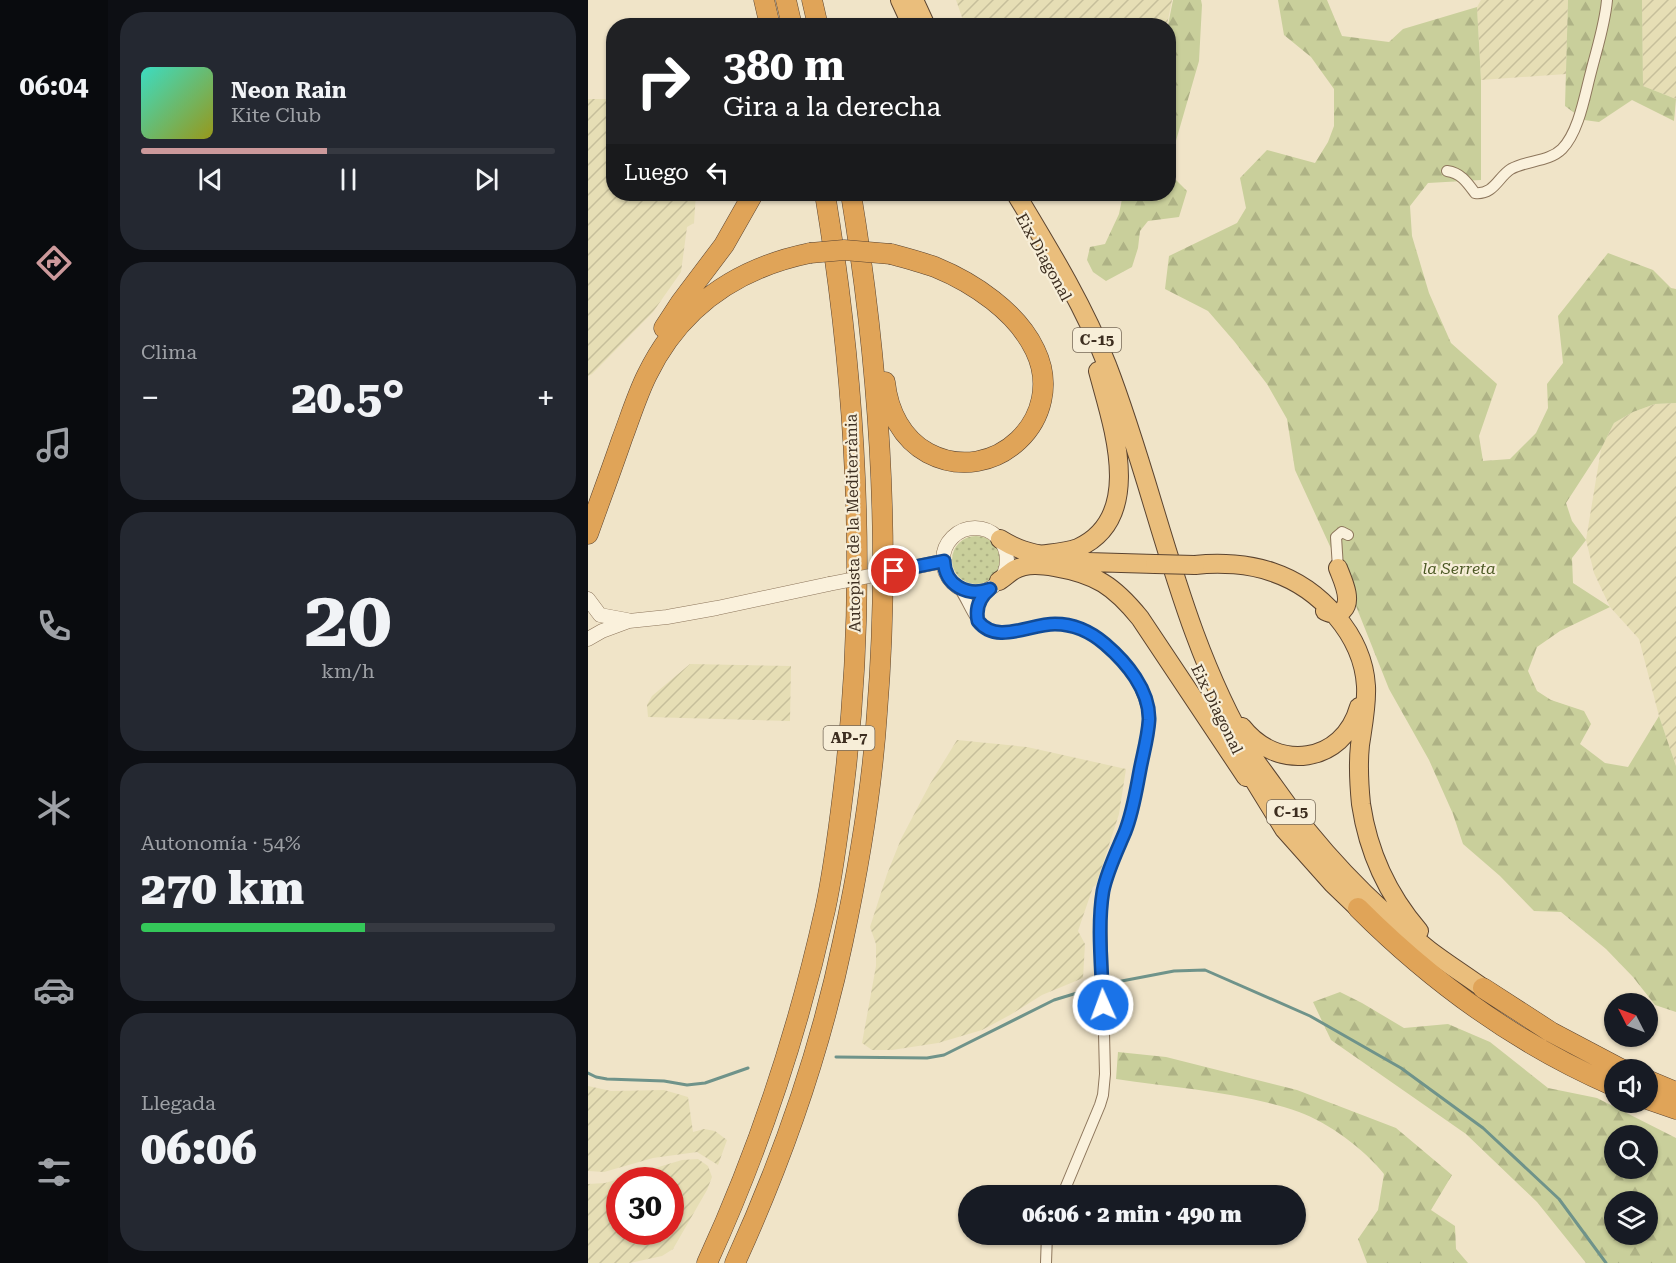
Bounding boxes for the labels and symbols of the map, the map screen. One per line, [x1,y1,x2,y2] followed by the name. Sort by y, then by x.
[1012,210,1076,304] street label: Eix Diagonal
[1073,328,1121,352] road number: C-15
[842,413,864,633] street label: Autopista de la Mediterrània
[868,545,919,596] pin
[1422,559,1496,578] park label: la Serreta
[1187,661,1247,757] street label: Eix Diagonal
[824,726,874,750] road number: AP-7
[1267,800,1315,824] road number: C-15
[1071,973,1135,1037] position arrow
[1604,993,1658,1047] north arrow
[606,1167,684,1245] speed limit sign: 30

